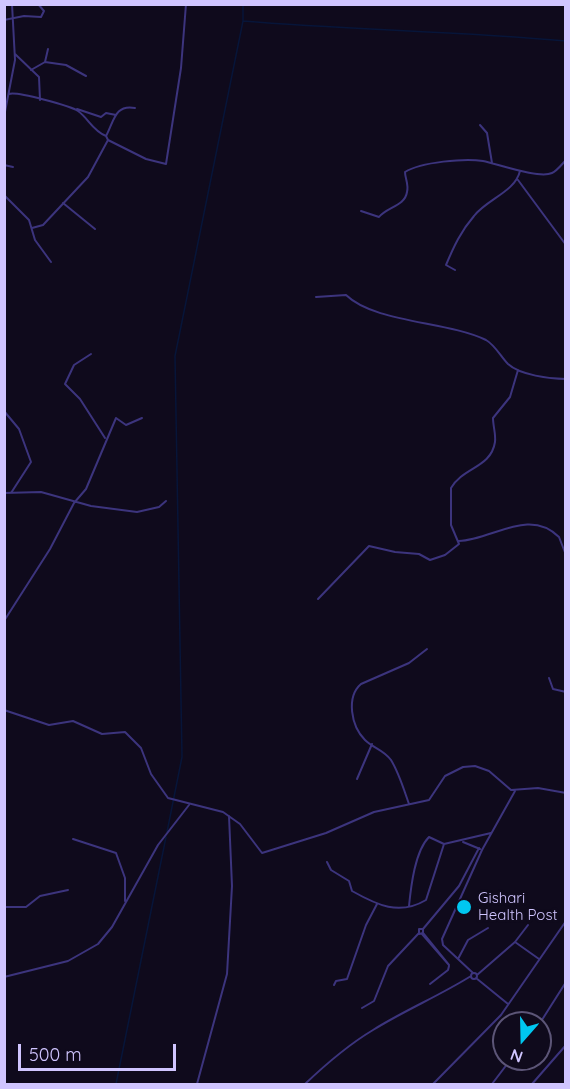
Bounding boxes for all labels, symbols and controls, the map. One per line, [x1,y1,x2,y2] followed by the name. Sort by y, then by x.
[478,889,557,924] place label: Gishari Health Post
[455,898,473,916] marker: Gishari Health Post
[492,1011,552,1071] north arrow
[21,1032,178,1070] scale bar
[29,1043,82,1066] text: 500 m
[508,1045,525,1067] text: N

